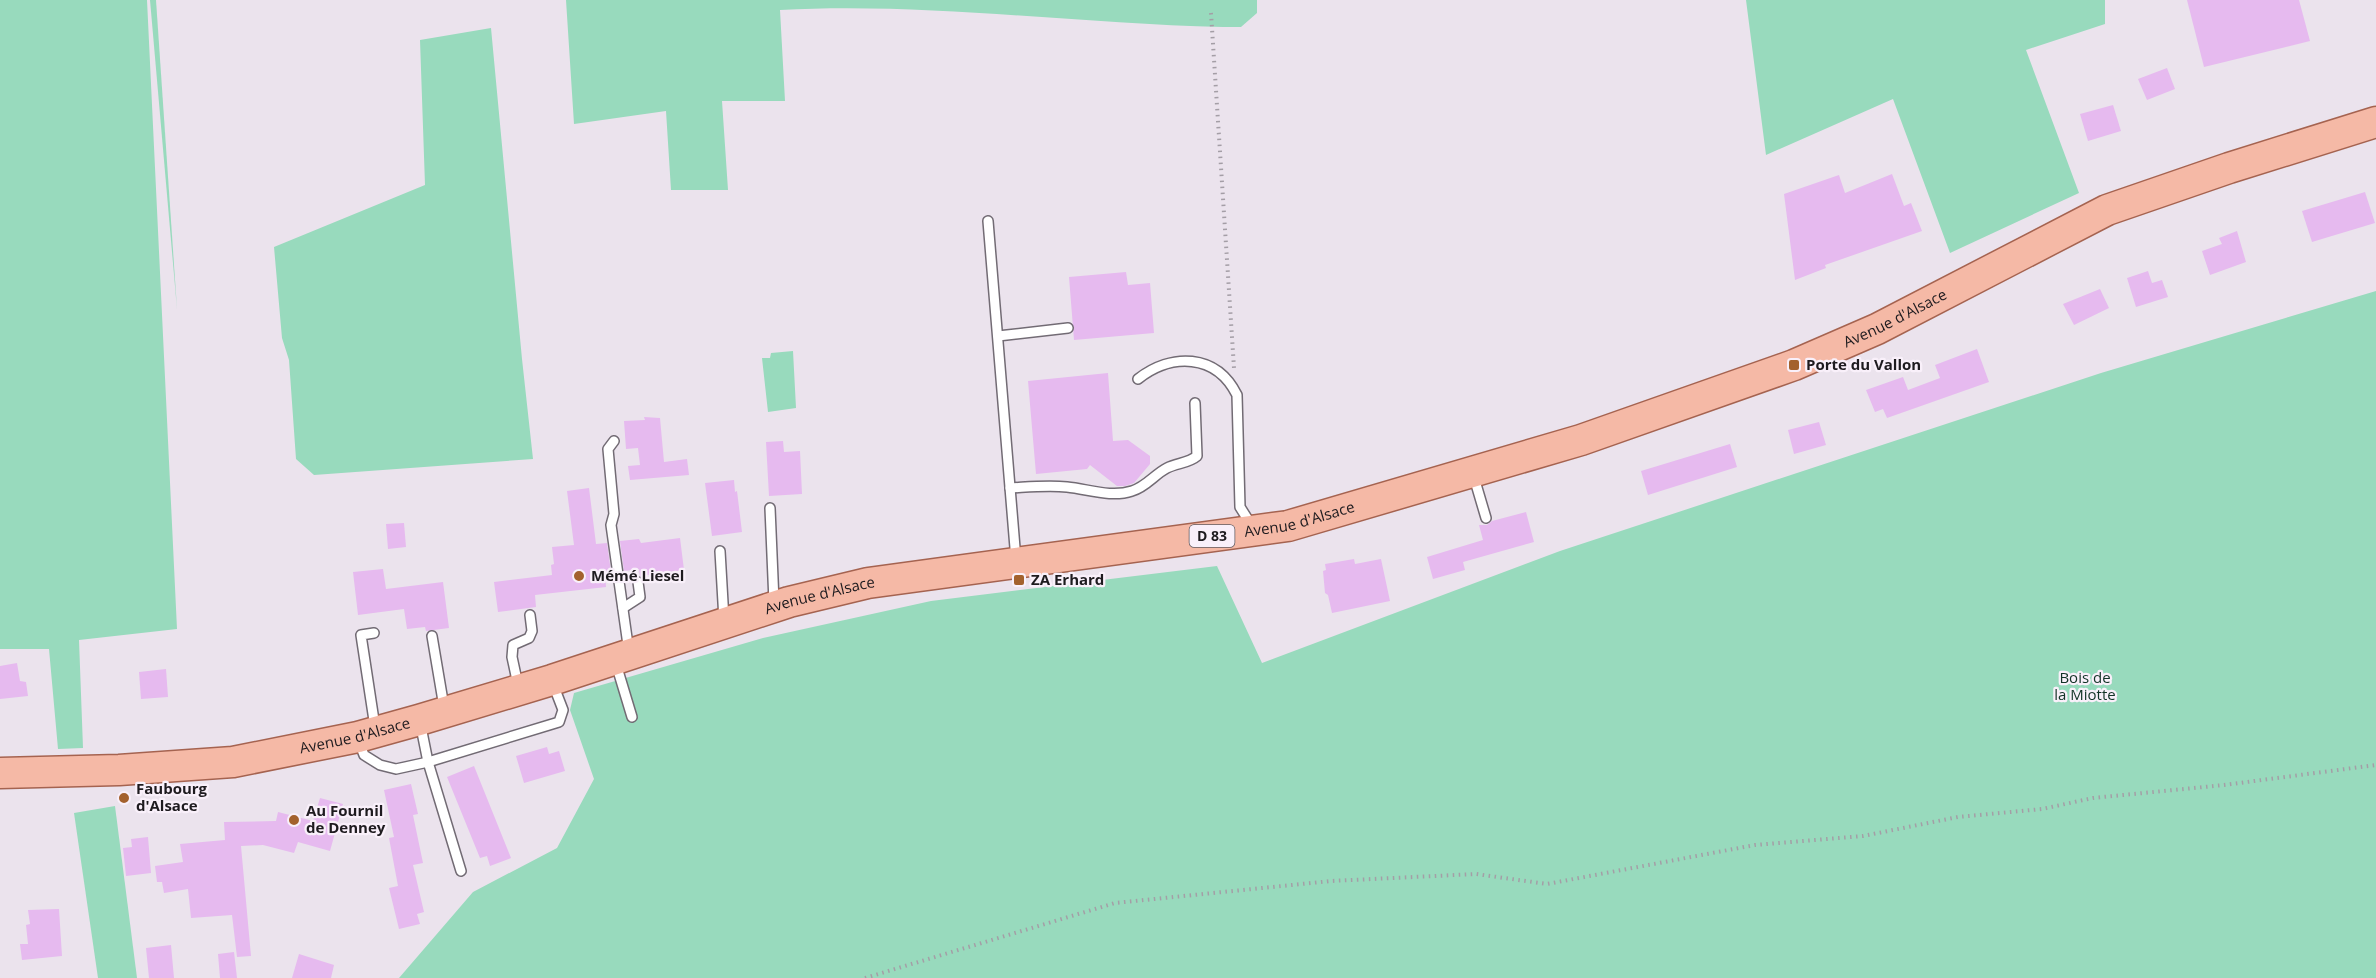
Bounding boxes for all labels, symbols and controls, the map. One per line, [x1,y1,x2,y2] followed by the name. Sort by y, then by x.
[1840,284,1950,352] street label: Avenue d'Alsace
[1806,354,1921,374] place label: Porte du Vallon
[1787,358,1801,372] marker: Porte du Vallon
[1243,496,1357,541] street label: Avenue d'Alsace
[1190,525,1234,547] road number: D 83
[591,565,684,585] place label: Mémé Liesel
[572,569,586,583] marker: Mémé Liesel
[1031,569,1104,589] place label: ZA Erhard
[762,571,876,618] street label: Avenue d'Alsace
[1012,573,1026,587] marker: ZA Erhard
[2054,667,2116,704] park label: Bois de la Miotte
[298,712,412,757] street label: Avenue d'Alsace
[136,778,208,815] place label: Faubourg d'Alsace
[117,791,131,805] marker: Faubourg d'Alsace
[306,800,386,837] place label: Au Fournil de Denney
[287,813,301,827] marker: Au Fournil de Denney

